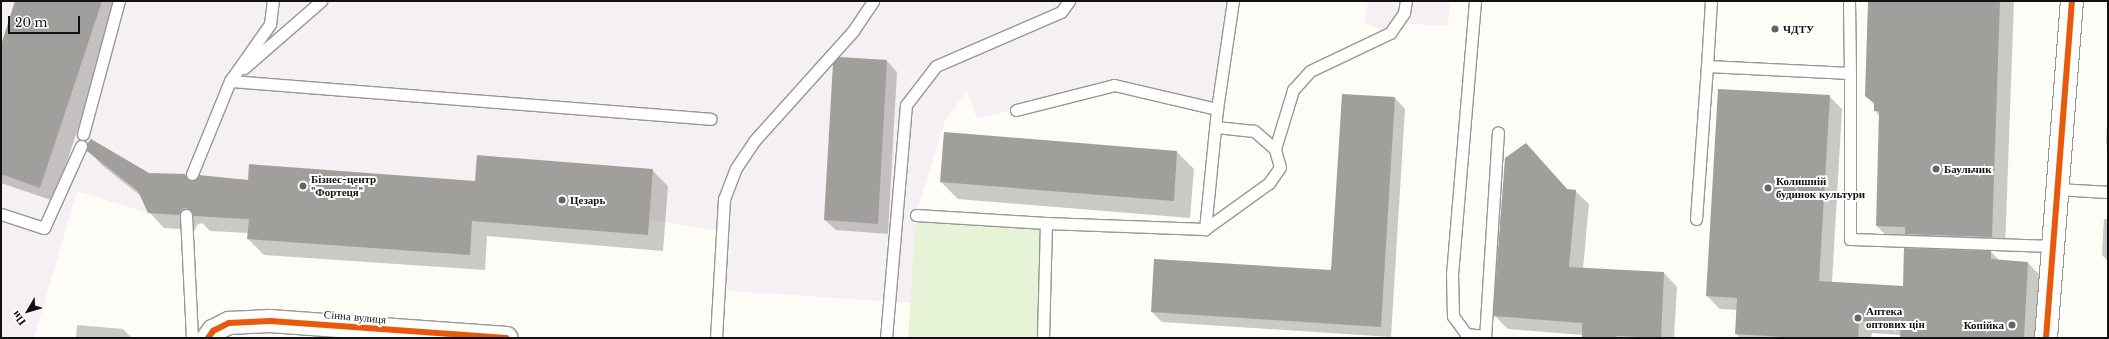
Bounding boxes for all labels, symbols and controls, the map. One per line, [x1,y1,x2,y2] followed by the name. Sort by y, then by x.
[10,8,82,34] scale bar
[15,15,47,30] text: 20 m
[1783,22,1814,36] place label: ЧДТУ
[1770,24,1780,34] marker: ЧДТУ
[1944,162,1991,176] place label: Баульчик
[1931,164,1941,174] marker: Баульчик
[311,173,376,199] place label: Бізнес-центр "Фортеця"
[1776,175,1865,201] place label: Колишній будинок культури
[298,181,308,191] marker: Бізнес-центр "Фортеця"
[1763,183,1773,193] marker: Колишній будинок культури
[570,193,605,207] place label: Цезарь
[557,195,567,205] marker: Цезарь
[8,291,48,331] north arrow
[1866,305,1925,331] place label: Аптека оптових цін
[8,308,29,329] text: Пн
[323,308,387,326] street label: Сінна вулиця
[1853,313,1863,323] marker: Аптека оптових цін
[1964,318,2004,332] place label: Копійка
[2007,320,2017,330] marker: Копійка

